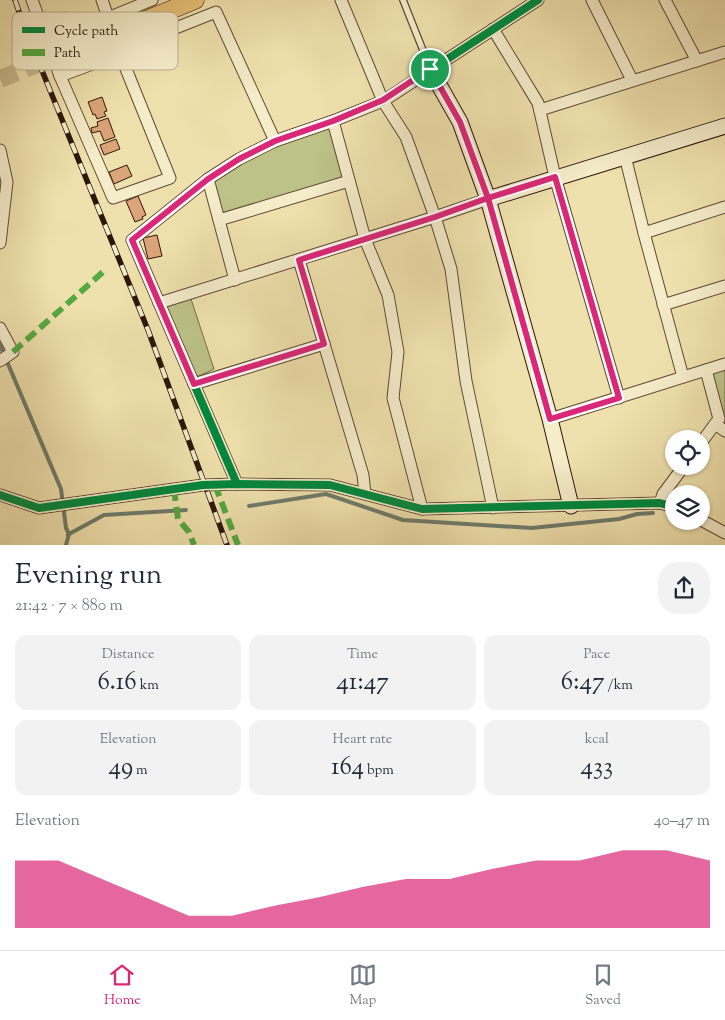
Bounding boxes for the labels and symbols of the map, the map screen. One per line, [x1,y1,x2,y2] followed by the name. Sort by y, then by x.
[12,12,178,70] legend
[54,22,118,42] text: Cycle path
[54,44,81,64] text: Path
[409,48,451,90] pin

